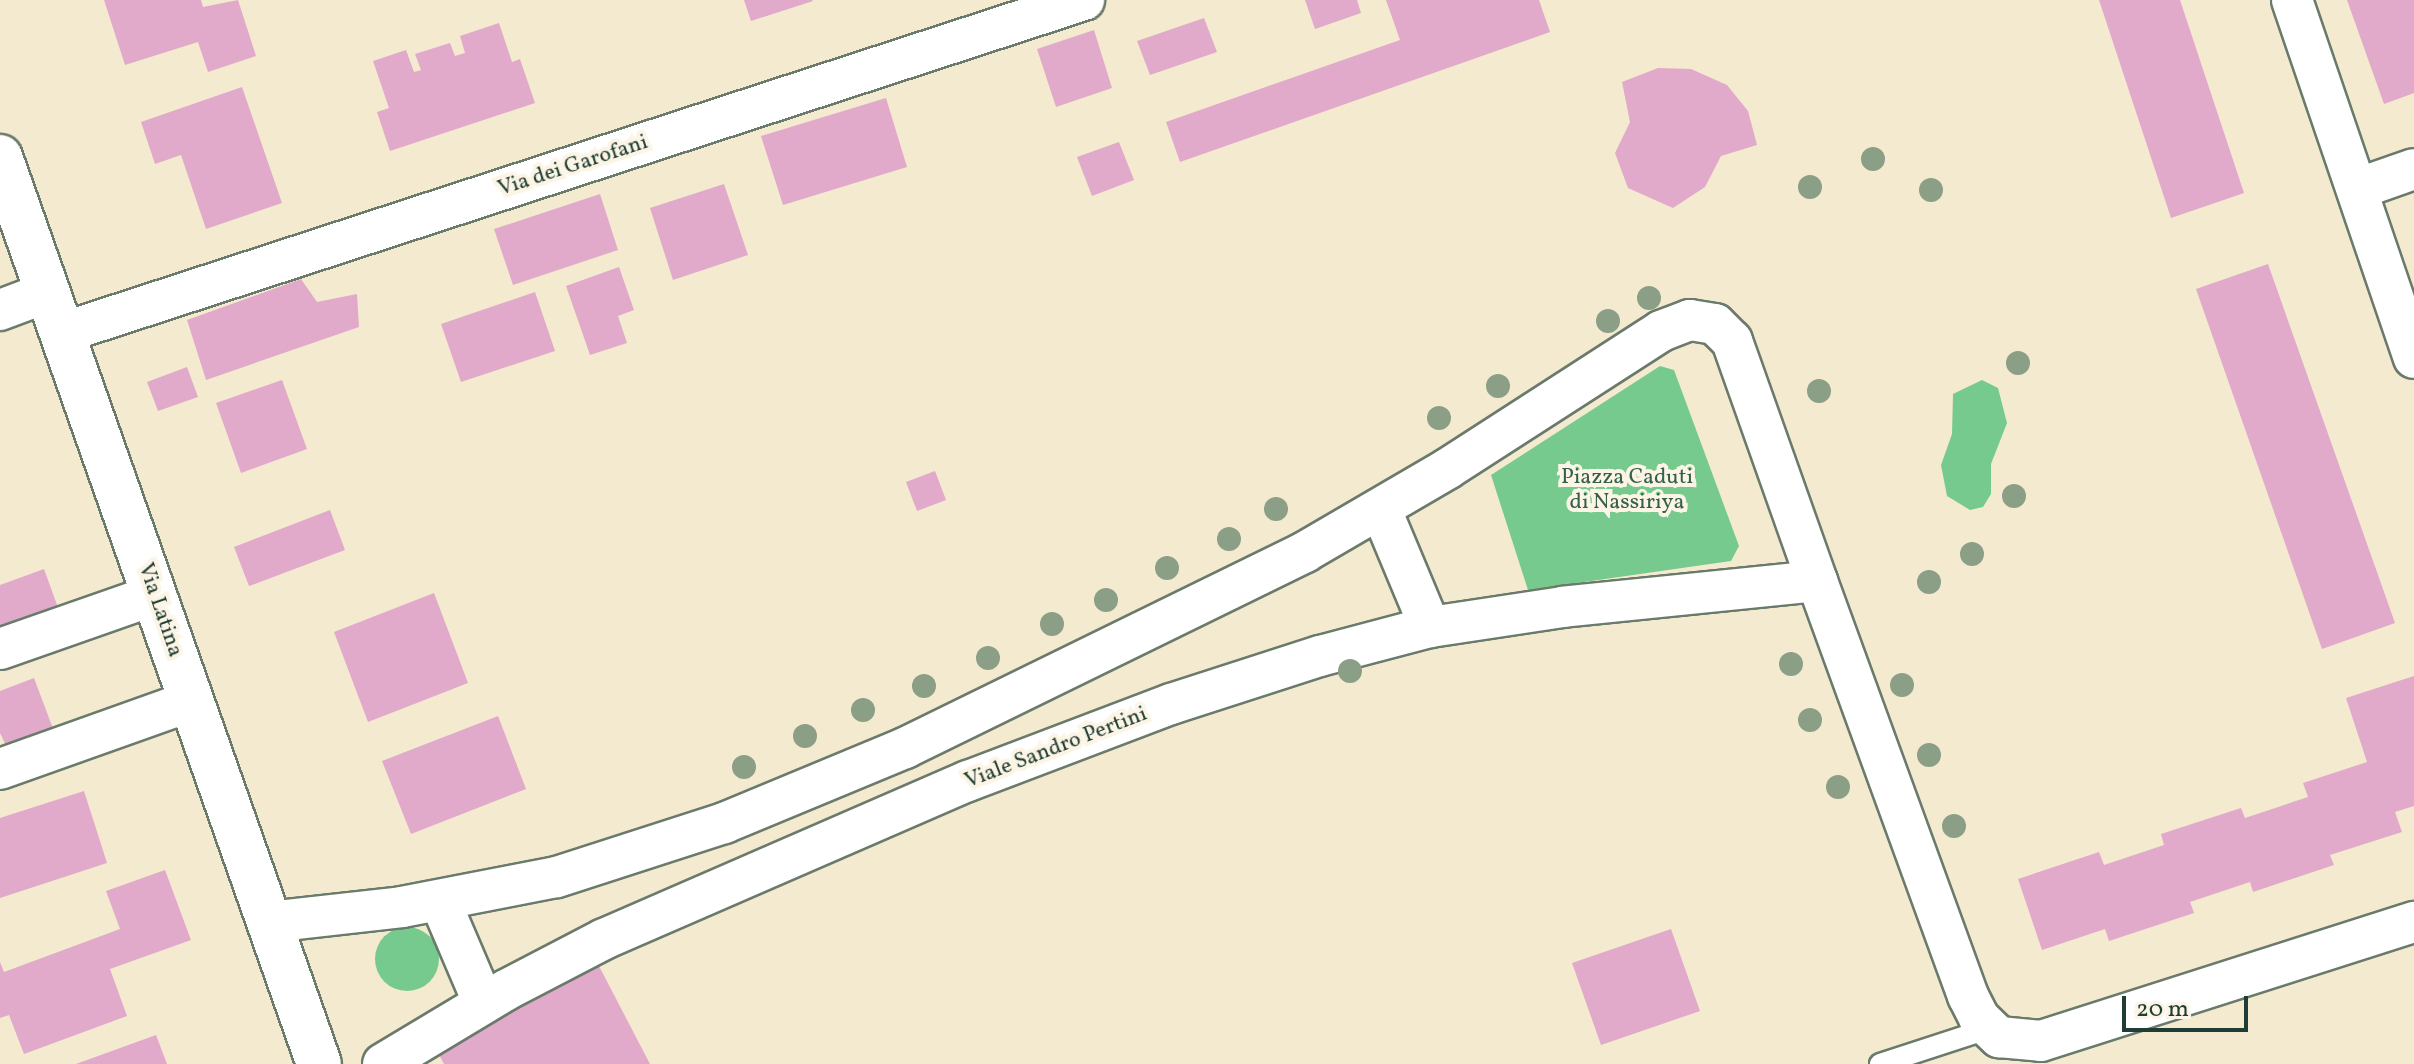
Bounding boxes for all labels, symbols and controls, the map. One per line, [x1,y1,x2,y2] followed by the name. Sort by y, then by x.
[495,129,651,203] street label: Via dei Garofani
[1561,464,1693,516] park label: Piazza Caduti di Nassiriya
[132,560,188,660] street label: Via Latina
[961,701,1151,795] street label: Viale Sandro Pertini
[2126,980,2252,1030] scale bar
[2136,993,2189,1027] text: 20 m

